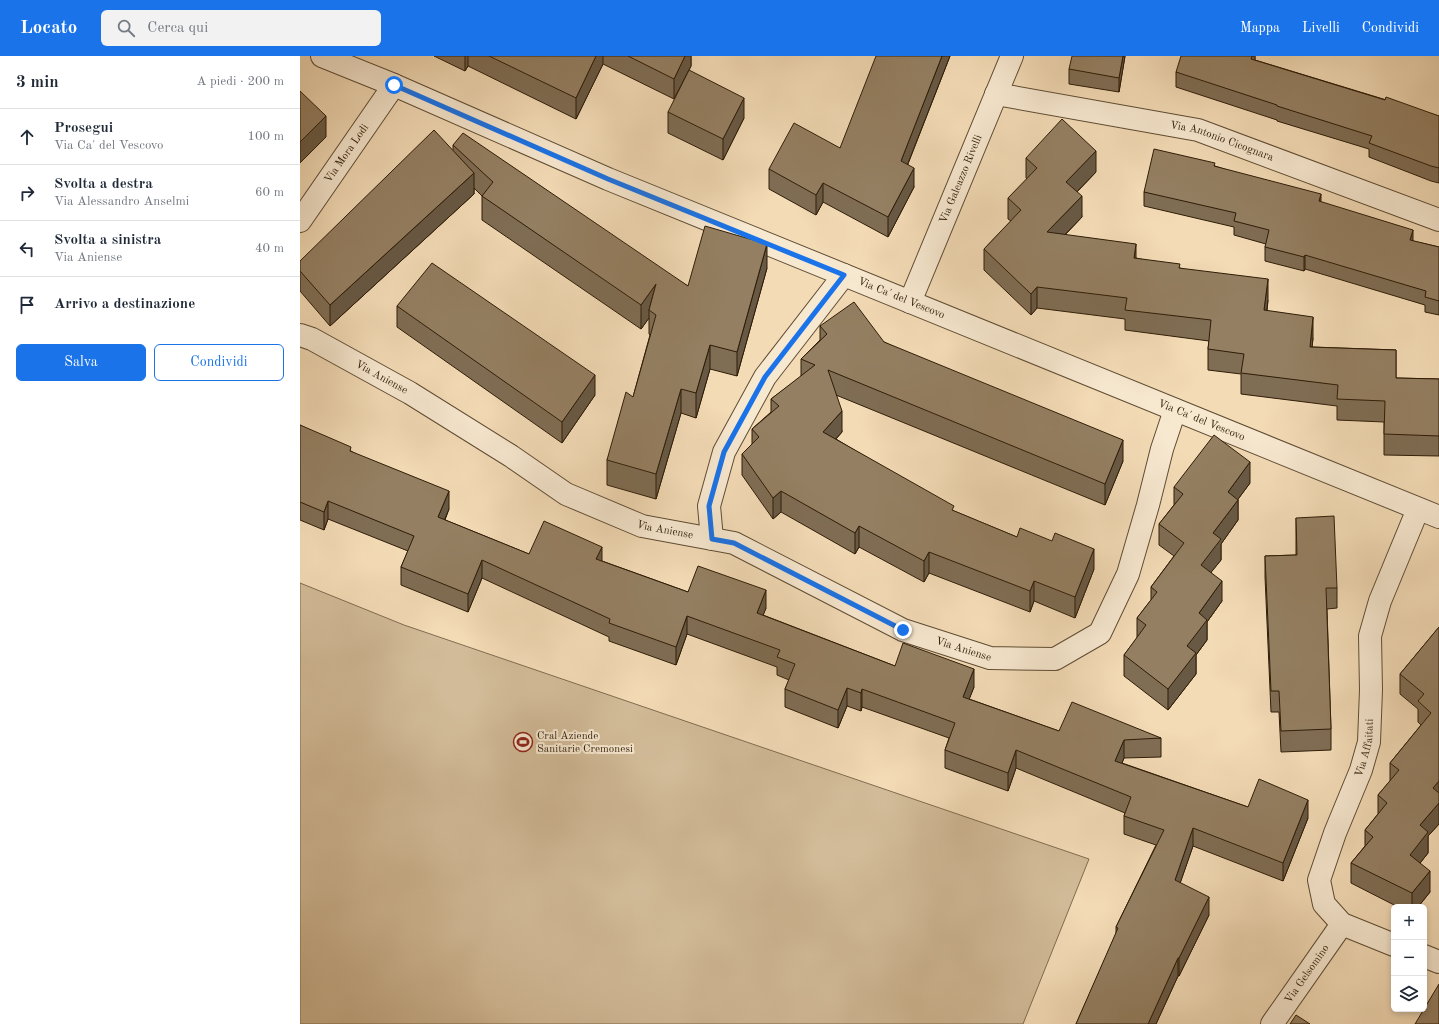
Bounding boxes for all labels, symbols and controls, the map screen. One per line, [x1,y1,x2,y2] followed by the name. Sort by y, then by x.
[101,10,381,46] search box
[115,17,137,39] icon: search
[20,19,77,38] text: Locato
[147,21,208,36] text: Cerca qui
[1240,21,1280,35] text: Mappa
[1302,21,1340,35] text: Livelli
[1362,21,1419,35] text: Condividi
[16,74,59,91] text: 3 min
[196,75,284,88] text: A piedi · 200 m
[385,76,403,94] route start
[1169,120,1276,163] street label: Via Antonio Cicognara
[54,121,113,136] text: Prosegui
[323,122,371,185] street label: Via Mora Lodi
[16,126,38,148] icon: ahead
[247,130,284,143] text: 100 m
[938,133,984,225] street label: Via Galeazzo Rivelli
[54,139,164,152] text: Via Ca' del Vescovo
[54,177,153,192] text: Svolta a destra
[16,182,38,204] icon: right
[255,186,284,199] text: 60 m
[54,195,189,208] text: Via Alessandro Anselmi
[54,233,161,248] text: Svolta a sinistra
[16,238,38,260] icon: left
[255,242,284,255] text: 40 m
[54,251,122,264] text: Via Aniense
[856,276,946,321] street label: Via Ca' del Vescovo
[16,294,38,316] icon: arrive
[54,297,195,312] text: Arrivo a destinazione
[16,344,146,381] button: Salva
[154,344,284,381] button: Condividi
[354,359,409,396] street label: Via Aniense
[1156,398,1247,443] street label: Via Ca' del Vescovo
[635,519,694,541] street label: Via Aniense
[894,621,912,639] route end
[934,635,993,664] street label: Via Aniense
[1353,718,1375,779] street label: Via Affaitati
[512,731,534,753] sports icon: Cral Aziende Sanitarie Cremonesi
[537,731,633,755] place label: Cral Aziende Sanitarie Cremonesi
[1391,904,1427,1012] map controls
[1391,904,1427,940] button: +
[1391,940,1427,976] button: −
[1283,943,1331,1005] street label: Via Gelsomino
[1391,976,1427,1012] button: layers

